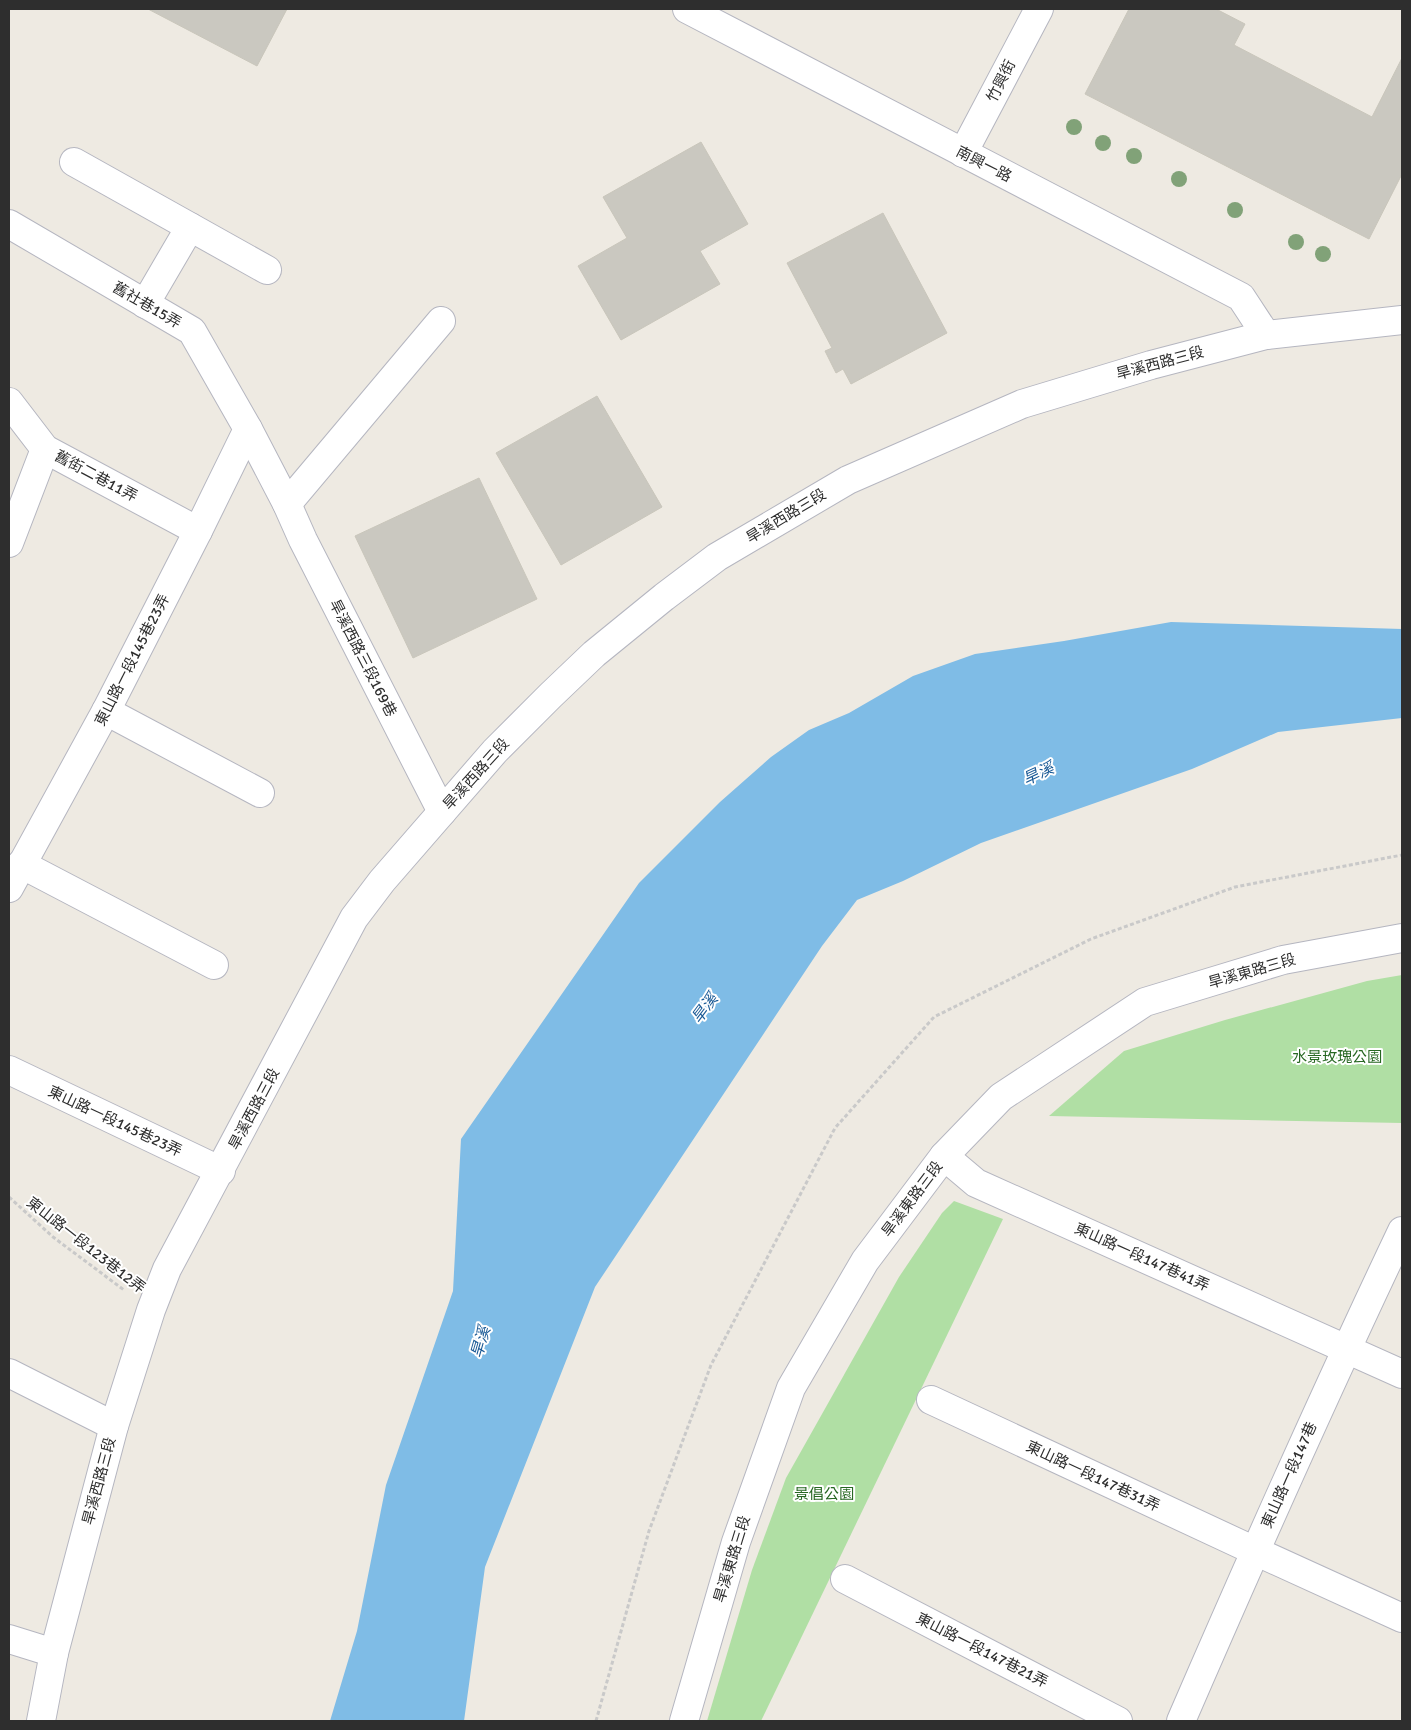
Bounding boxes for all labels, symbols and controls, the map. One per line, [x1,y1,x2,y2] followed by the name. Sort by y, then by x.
[983,57,1019,105] street label: 竹興街
[953,142,1015,186] street label: 南興一路
[110,278,184,332] street label: 舊社巷15弄
[1114,343,1206,383] street label: 旱溪西路三段
[52,447,140,505] street label: 舊街二巷11弄
[743,485,829,547] street label: 旱溪西路三段
[91,591,173,729] street label: 東山路一段145巷23弄
[326,596,400,720] street label: 旱溪西路三段169巷
[439,735,513,813] street label: 旱溪西路三段
[1020,757,1059,790] water label: 旱溪
[1206,950,1298,992] street label: 旱溪東路三段
[687,988,724,1027] water label: 旱溪
[1292,1048,1382,1066] park label: 水景玫瑰公園
[225,1065,283,1153] street label: 旱溪西路三段
[45,1082,185,1160] street label: 東山路一段145巷23弄
[878,1158,946,1240] street label: 旱溪東路三段
[23,1193,149,1297] street label: 東山路一段123巷12弄
[1072,1219,1212,1295] street label: 東山路一段147巷41弄
[467,1322,496,1360] water label: 旱溪
[1258,1419,1320,1531] street label: 東山路一段147巷
[79,1435,119,1527] street label: 旱溪西路三段
[1023,1437,1163,1515] street label: 東山路一段147巷31弄
[794,1485,854,1503] park label: 景倡公園
[710,1513,754,1605] street label: 旱溪東路三段
[913,1609,1051,1691] street label: 東山路一段147巷21弄

